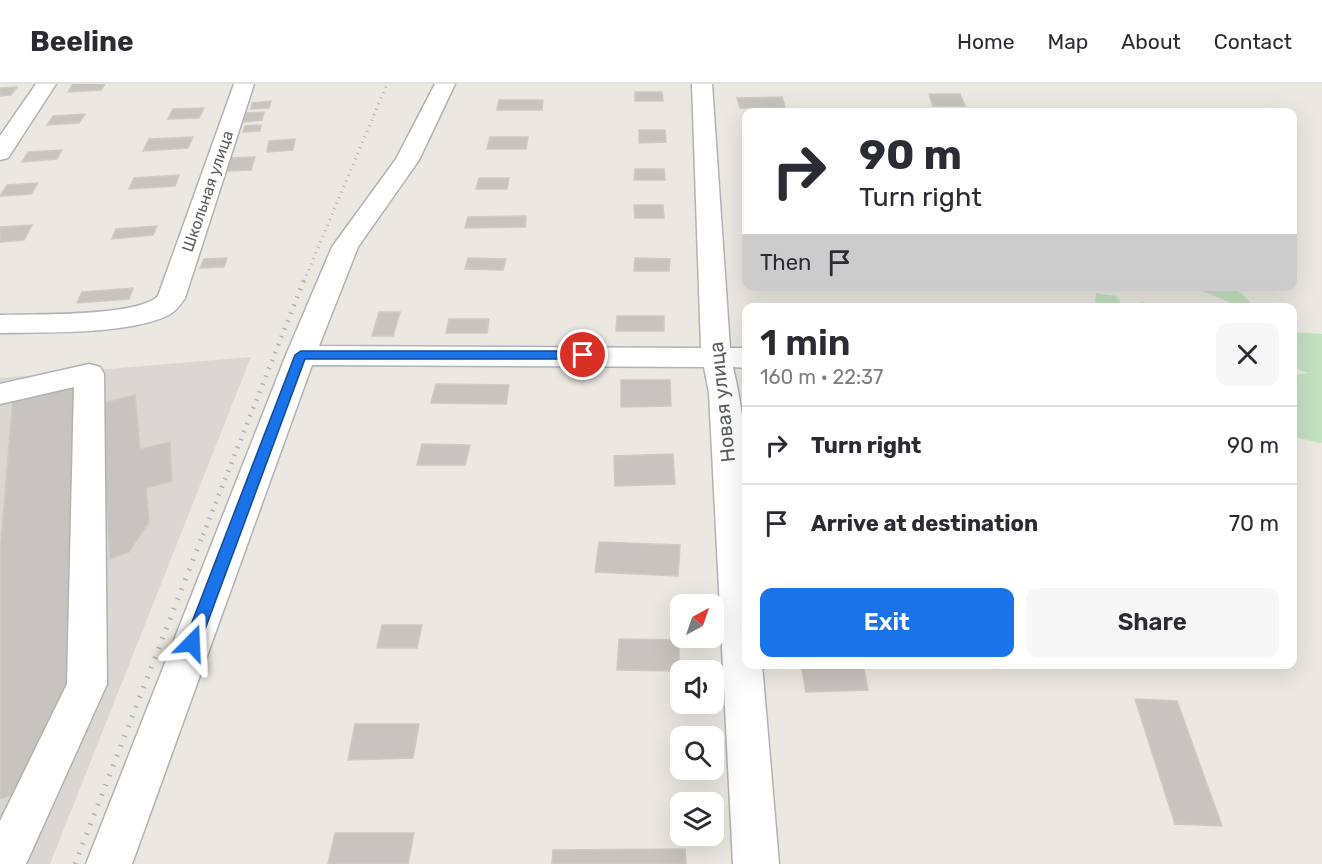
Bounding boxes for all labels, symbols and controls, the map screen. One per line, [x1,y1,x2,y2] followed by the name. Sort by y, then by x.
[30,25,134,58] text: Beeline
[957,29,1014,54] text: Home
[1047,29,1088,54] text: Map
[1121,29,1181,54] text: About
[1214,29,1292,54] text: Contact
[178,128,237,254] street label: Школьная улица
[859,130,962,180] text: 90 m
[760,132,838,210] icon: right
[859,181,982,213] text: Turn right
[823,246,856,279] icon: arrive
[760,249,811,276] text: Then
[760,321,851,364] text: 1 min
[1216,323,1279,386] button: close
[557,329,608,380] pin
[566,338,599,371] icon: arrive
[704,340,740,464] street label: Новая улица
[760,365,883,389] text: 160 m · 22:37
[760,429,793,462] icon: right
[811,432,921,459] text: Turn right
[1227,432,1279,459] text: 90 m
[760,507,793,540] icon: arrive
[811,510,1038,537] text: Arrive at destination
[1229,510,1279,537] text: 70 m
[760,588,1014,657] button: Exit
[1026,588,1279,657] button: Share
[670,594,724,648] north arrow
[670,594,724,846] map controls
[160,611,224,675] position arrow
[670,660,724,714] button: sound
[670,726,724,780] button: search
[670,792,724,846] button: layers

